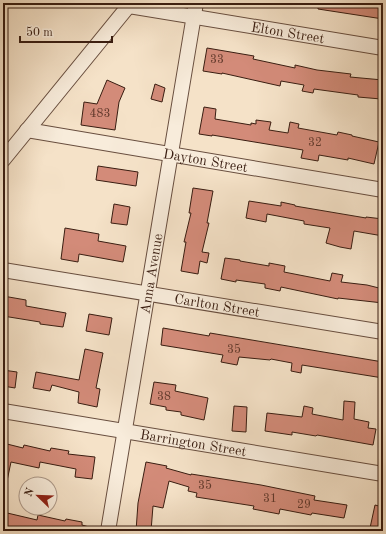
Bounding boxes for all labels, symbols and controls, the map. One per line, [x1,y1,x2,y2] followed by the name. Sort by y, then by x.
[20,18,112,44] scale bar
[250,20,325,46] street label: Elton Street
[26,26,53,39] text: 50 m
[210,54,224,66] house number: 33
[90,108,110,120] house number: 483
[308,137,322,149] house number: 32
[162,147,249,175] street label: Dayton Street
[138,233,165,315] street label: Anna Avenue
[173,292,261,320] street label: Carlton Street
[227,343,241,356] house number: 35
[157,391,171,403] house number: 38
[139,428,248,459] street label: Barrington Street
[18,476,58,516] north arrow
[198,479,212,492] house number: 35
[23,486,37,499] text: N
[263,493,277,505] house number: 31
[297,499,311,511] house number: 29

